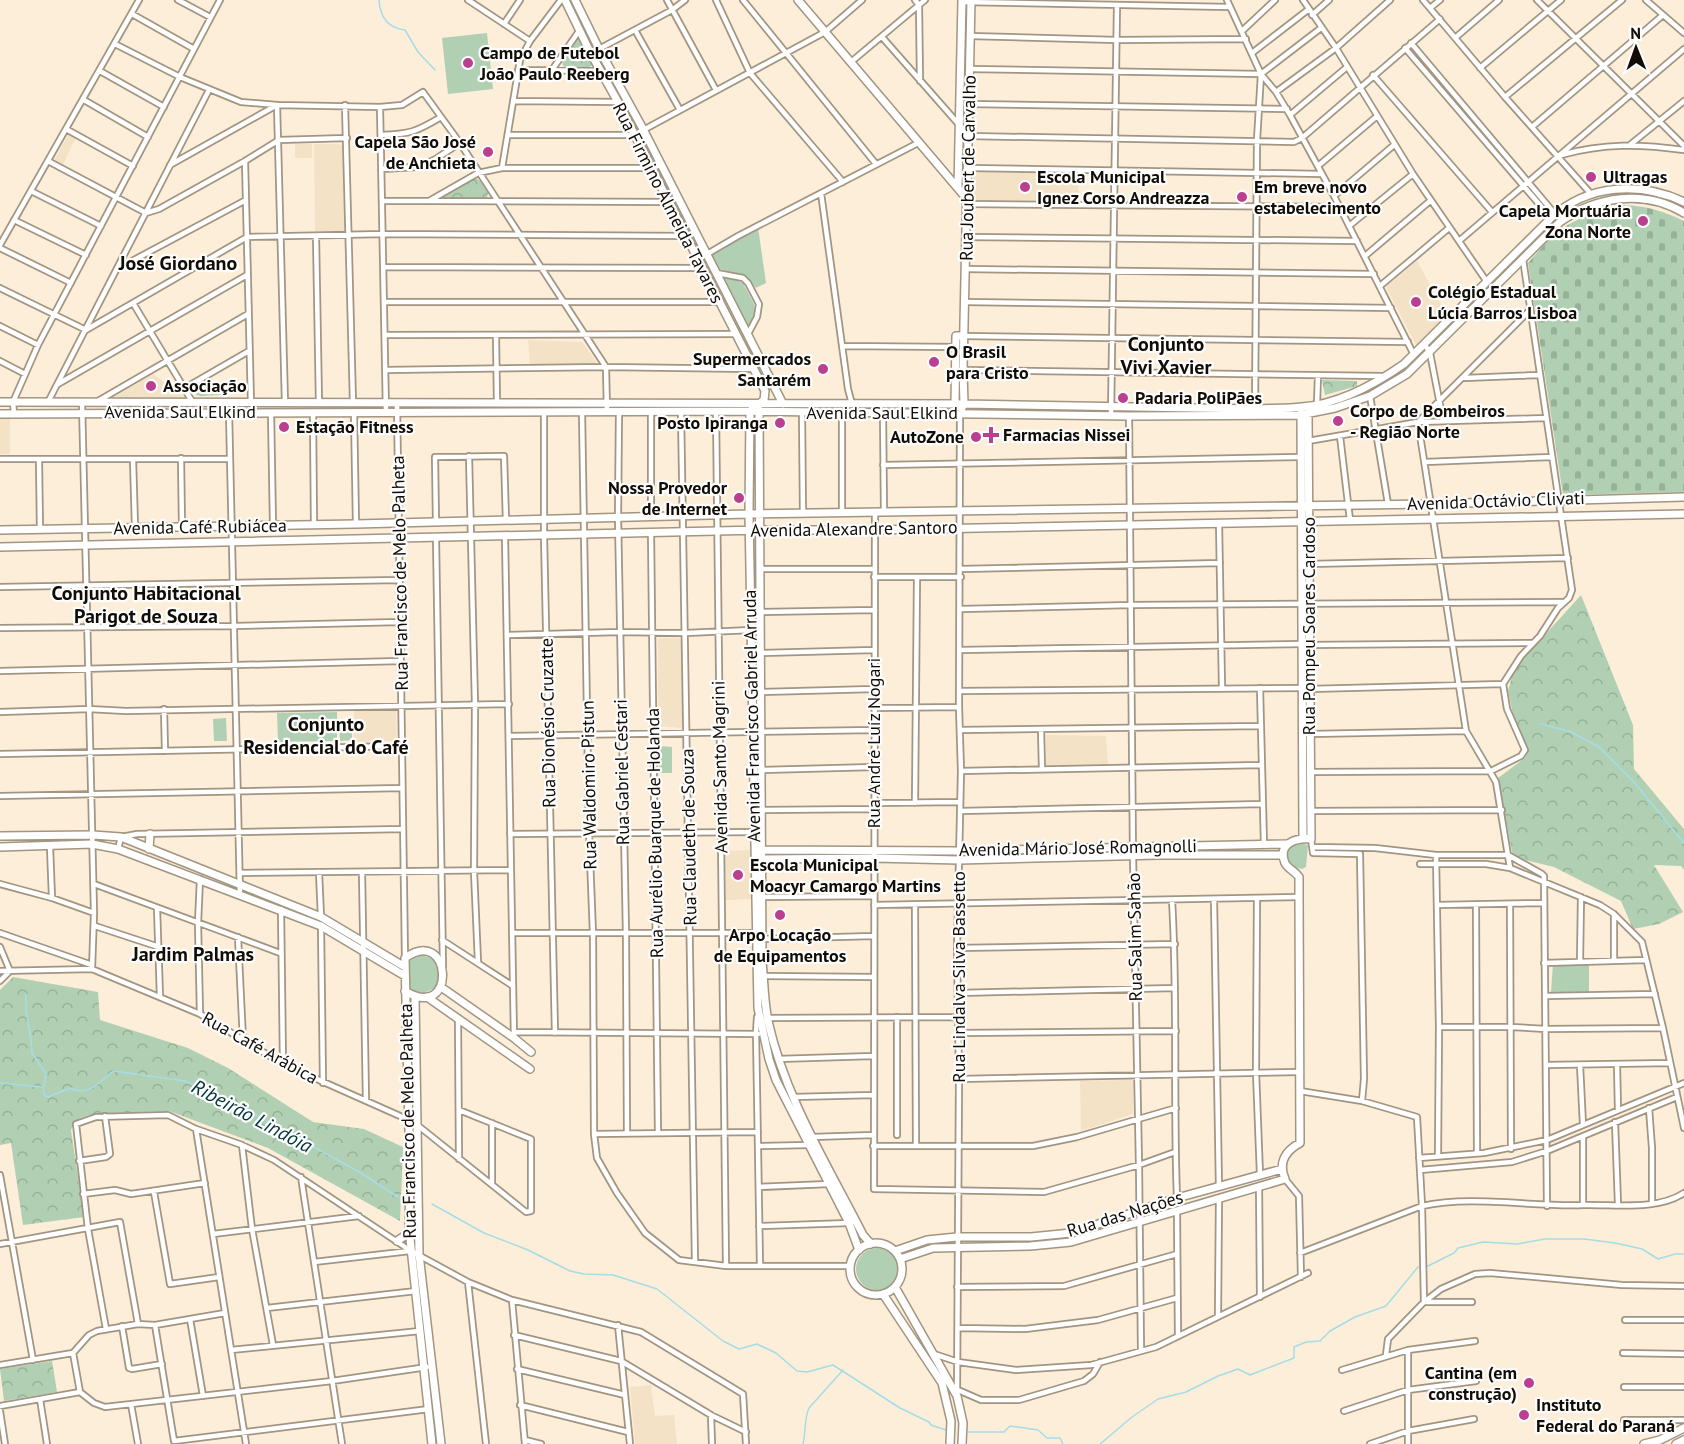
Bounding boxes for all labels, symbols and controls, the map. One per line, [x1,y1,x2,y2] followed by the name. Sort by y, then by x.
[1606,18,1666,78] north arrow
[1630,23,1641,43] text: N
[479,41,630,85] place label: Campo de Futebol João Paulo Reeberg
[461,56,475,70] marker: Campo de Futebol João Paulo Reeberg
[954,75,981,261] street label: Rua Joubert de Carvalho
[608,99,729,307] street label: Rua Firmino Almeida Tavares
[354,130,476,174] place label: Capela São José de Anchieta
[481,145,495,159] marker: Capela São José de Anchieta
[1037,165,1209,209] place label: Escola Municipal Ignez Corso Andreazza
[1603,165,1668,188] place label: Ultragas
[1584,170,1598,184] marker: Ultragas
[1254,175,1381,219] place label: Em breve novo estabelecimento
[1018,180,1032,194] marker: Escola Municipal Ignez Corso Andreazza
[1235,190,1249,204] marker: Em breve novo estabelecimento
[1499,199,1631,243] place label: Capela Mortuária Zona Norte
[1636,214,1650,228] marker: Capela Mortuária Zona Norte
[118,250,237,276] district label: José Giordano
[1428,280,1577,324] place label: Colégio Estadual Lúcia Barros Lisboa
[1409,295,1423,309] marker: Colégio Estadual Lúcia Barros Lisboa
[1119,331,1212,380] district label: Conjunto Vivi Xavier
[946,340,1029,384] place label: O Brasil para Cristo
[693,347,811,391] place label: Supermercados Santarém
[927,355,941,369] marker: O Brasil para Cristo
[816,362,830,376] marker: Supermercados Santarém
[163,374,247,397] place label: Associação
[144,379,158,393] marker: Associação
[1135,386,1263,409] place label: Padaria PoliPães
[1116,391,1130,405] marker: Padaria PoliPães
[1350,399,1505,443] place label: Corpo de Bombeiros - Região Norte
[104,400,256,423] street label: Avenida Saul Elkind
[806,401,958,424] street label: Avenida Saul Elkind
[657,411,768,434] place label: Posto Ipiranga
[1331,414,1345,428] marker: Corpo de Bombeiros - Região Norte
[296,415,414,438] place label: Estação Fitness
[773,416,787,430] marker: Posto Ipiranga
[277,420,291,434] marker: Estação Fitness
[1003,423,1130,446] place label: Farmacias Nissei
[890,425,964,448] place label: AutoZone
[984,428,998,442] marker: Farmacias Nissei
[969,430,983,444] marker: AutoZone
[386,455,413,691] street label: Rua Francisco de Melo Palheta
[608,476,728,520] place label: Nossa Provedor de Internet
[1407,486,1585,515] street label: Avenida Octávio Clivati
[732,491,746,505] marker: Nossa Provedor de Internet
[113,513,287,540] street label: Avenida Café Rubiácea
[750,515,958,542] street label: Avenida Alexandre Santoro
[1297,517,1320,735] street label: Rua Pompeu Soares Cardoso
[51,580,241,629] district label: Conjunto Habitacional Parigot de Souza
[738,589,765,843] street label: Avenida Francisco Gabriel Arruda
[535,638,560,808] street label: Rua Dionésio Cruzatte
[862,658,885,828] street label: Rua André Luíz Nogari
[706,680,733,854] street label: Avenida Santo Magrini
[609,699,634,845] street label: Rua Gabriel Cestari
[576,700,601,870] street label: Rua Waldomiro Pistun
[641,708,668,958] street label: Rua Aurélio Buarque de Holanda
[243,711,409,760] district label: Conjunto Residencial do Café
[675,748,702,926] street label: Rua Claudeth de Souza
[959,834,1197,861] street label: Avenida Mário José Romagnolli
[750,853,941,897] place label: Escola Municipal Moacyr Camargo Martins
[731,868,745,882] marker: Escola Municipal Moacyr Camargo Martins
[947,871,970,1083] street label: Rua Lindalva Silva Bassetto
[1122,872,1147,1002] street label: Rua Salim Sahão
[773,908,787,922] marker: Arpo Locação de Equipamentos
[714,923,847,967] place label: Arpo Locação de Equipamentos
[131,941,254,967] district label: Jardim Palmas
[394,1003,421,1239] street label: Rua Francisco de Melo Palheta
[198,1006,322,1089] street label: Rua Café Arábica
[187,1073,317,1159] water label: Ribeirão Lindóia
[1064,1185,1186,1242] street label: Rua das Nações
[1425,1361,1517,1405] place label: Cantina (em construção)
[1522,1376,1536,1390] marker: Cantina (em construção)
[1536,1393,1675,1437] place label: Instituto Federal do Paraná
[1517,1408,1531,1422] marker: Instituto Federal do Paraná

